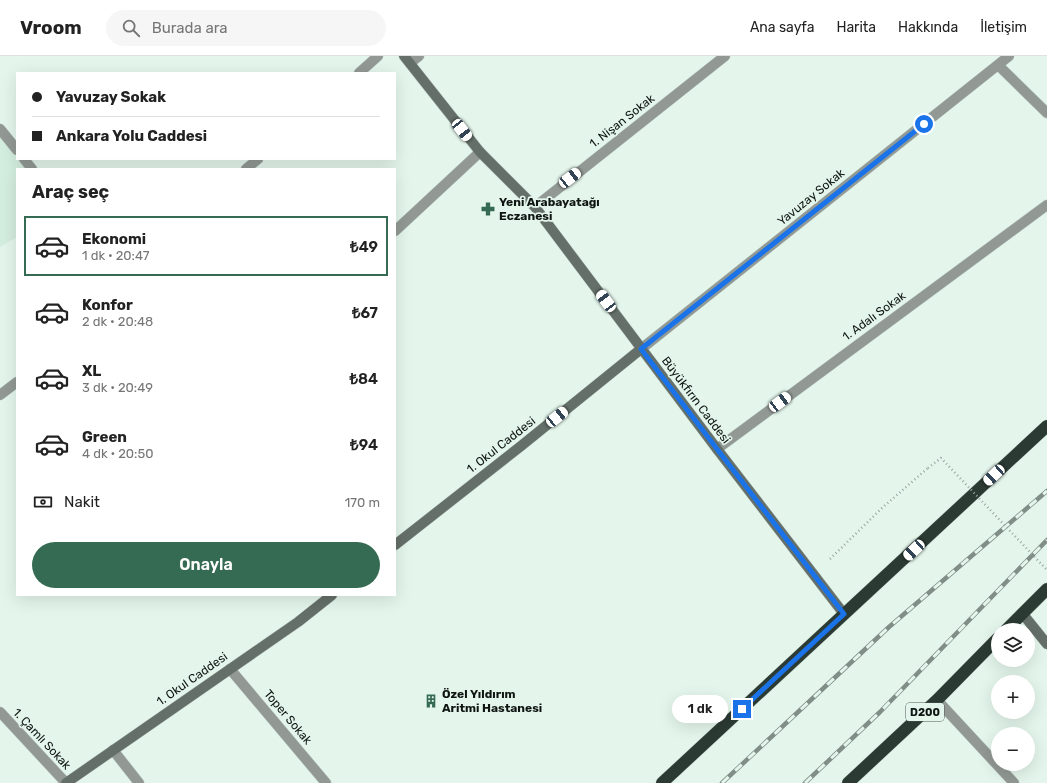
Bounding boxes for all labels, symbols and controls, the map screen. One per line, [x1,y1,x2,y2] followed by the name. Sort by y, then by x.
[106,10,386,46] search box
[20,16,82,39] text: Vroom
[120,17,142,39] icon: search
[152,19,228,37] text: Burada ara
[750,19,814,36] text: Ana sayfa
[836,19,876,36] text: Harita
[898,19,958,36] text: Hakkında
[980,19,1027,36] text: İletişim
[56,88,166,106] text: Yavuzay Sokak
[587,91,658,151] street label: 1. Nişan Sokak
[915,115,933,133] route start
[450,117,474,143] car
[56,127,207,145] text: Ankara Yolu Caddesi
[775,165,848,228] street label: Yavuzay Sokak
[557,166,583,190] car
[32,181,109,203] text: Araç seç
[499,195,600,223] place label: Yeni Arabayatağı Eczanesi
[480,201,496,217] pharmacy icon: Yeni Arabayatağı Eczanesi
[34,228,70,264] icon: car
[82,230,146,248] text: Ekonomi
[350,238,378,256] text: ₺49
[82,248,149,263] text: 1 dk · 20:47
[594,288,618,314] car
[840,288,909,344] street label: 1. Adalı Sokak
[34,294,70,330] icon: car
[82,296,133,314] text: Konfor
[352,304,378,322] text: ₺67
[82,314,153,329] text: 2 dk · 20:48
[659,354,733,446] street label: Büyükfırın Caddesi
[34,360,70,396] icon: car
[82,362,101,380] text: XL
[349,370,378,388] text: ₺84
[82,380,153,395] text: 3 dk · 20:49
[767,390,793,414] car
[544,405,570,429] car
[464,414,538,476] street label: 1. Okul Caddesi
[34,426,70,462] icon: car
[82,428,127,446] text: Green
[350,436,378,454] text: ₺94
[82,446,153,461] text: 4 dk · 20:50
[981,462,1007,488] car
[32,491,54,513] icon: cash
[64,493,100,511] text: Nakit
[345,495,380,510] text: 170 m
[901,537,927,563] car
[32,542,380,588] button: Onayla
[991,623,1035,771] map controls
[991,623,1035,667] button: layers
[154,649,230,709] street label: 1. Okul Caddesi
[991,675,1035,719] button: +
[261,687,315,748] street label: Toper Sokak
[442,687,542,715] place label: Özel Yıldırım Aritmi Hastanesi
[423,693,439,709] building icon: Özel Yıldırım Aritmi Hastanesi
[672,695,728,723] callout: 1 dk
[733,700,751,718] route end
[688,701,712,716] text: 1 dk
[906,703,944,721] road number: D200
[10,706,74,773] street label: 1. Çamlı Sokak
[991,727,1035,771] button: −

